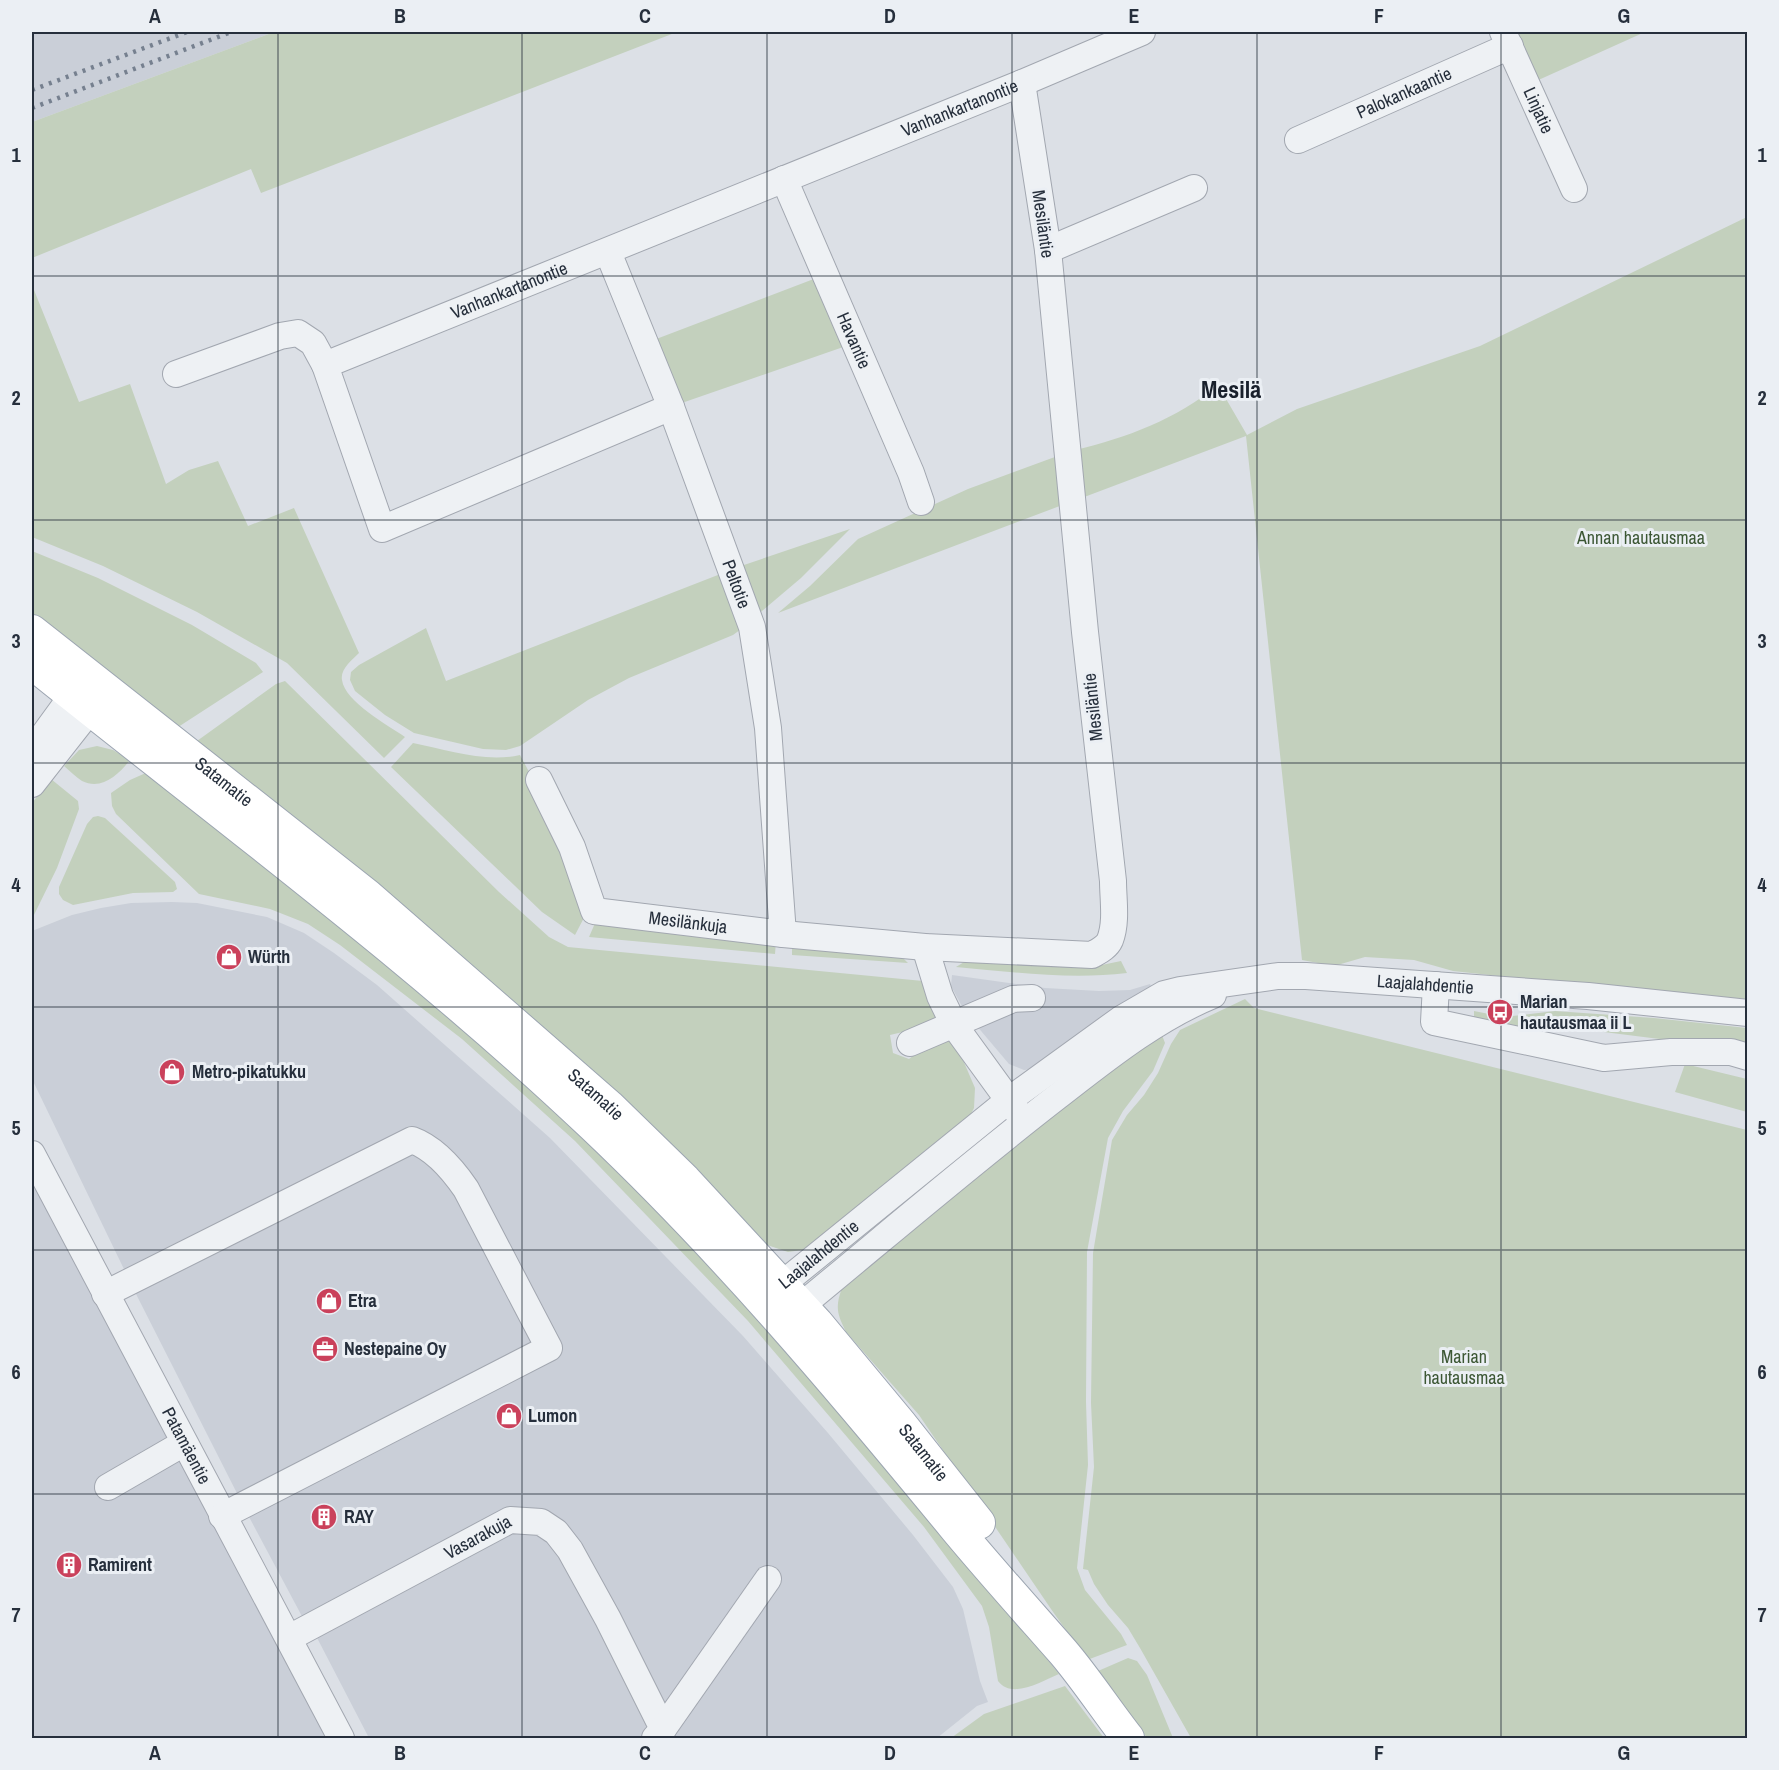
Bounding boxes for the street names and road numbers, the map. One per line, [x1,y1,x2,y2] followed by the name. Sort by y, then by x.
[1352,60,1455,125] street label: Palokankaantie
[897,73,1022,143] street label: Vanhankartanontie
[1518,83,1560,137] street label: Linjatie
[1026,188,1061,259] street label: Mesiläntie
[447,255,571,325] street label: Vanhankartanontie
[831,308,877,372] street label: Havantie
[716,556,757,612] street label: Peltotie
[1077,672,1108,742] street label: Mesiläntie
[190,751,258,812] street label: Satamatie
[647,905,729,939] street label: Mesilänkuja
[1376,968,1474,1000] street label: Laajalahdentie
[562,1063,630,1126] street label: Satamatie
[773,1214,864,1294] street label: Laajalahdentie
[156,1403,217,1488] street label: Patamäentie
[893,1418,954,1487] street label: Satamatie
[440,1509,516,1565] street label: Vasarakuja

